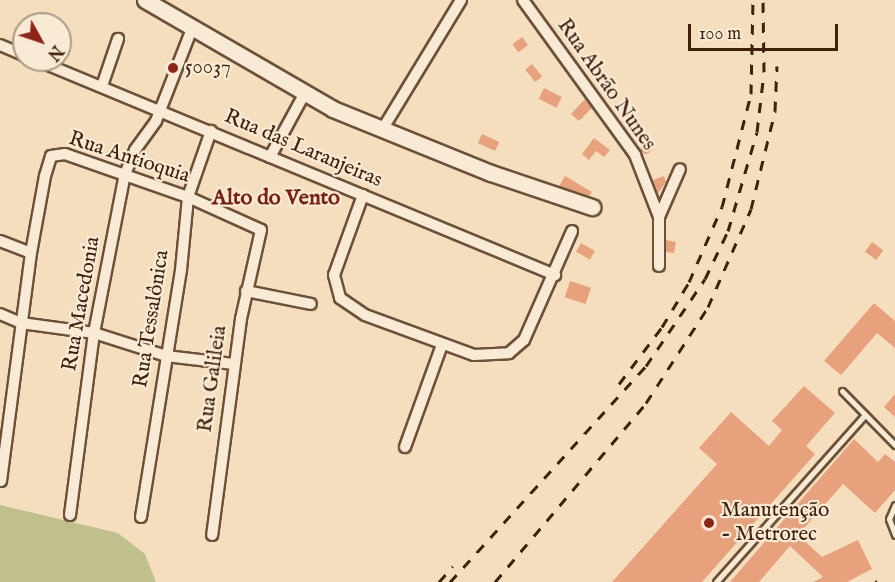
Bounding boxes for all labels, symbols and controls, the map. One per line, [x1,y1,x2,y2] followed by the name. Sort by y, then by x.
[12,12,72,72] north arrow
[691,12,841,50] scale bar
[551,14,661,156] street label: Rua Abrão Nunes
[699,23,741,46] text: 100 m
[42,41,66,64] text: N
[185,55,231,81] place label: 50037
[166,61,180,75] marker: 50037
[220,104,386,194] street label: Rua das Laranjeiras
[65,127,193,189] street label: Rua Antioquia
[212,186,340,212] district label: Alto do Vento
[58,235,106,373] street label: Rua Macedonia
[129,248,175,390] street label: Rua Tessalônica
[193,324,233,434] street label: Rua Galileia
[721,498,829,548] place label: Manutenção - Metrorec
[702,516,716,530] marker: Manutenção - Metrorec

